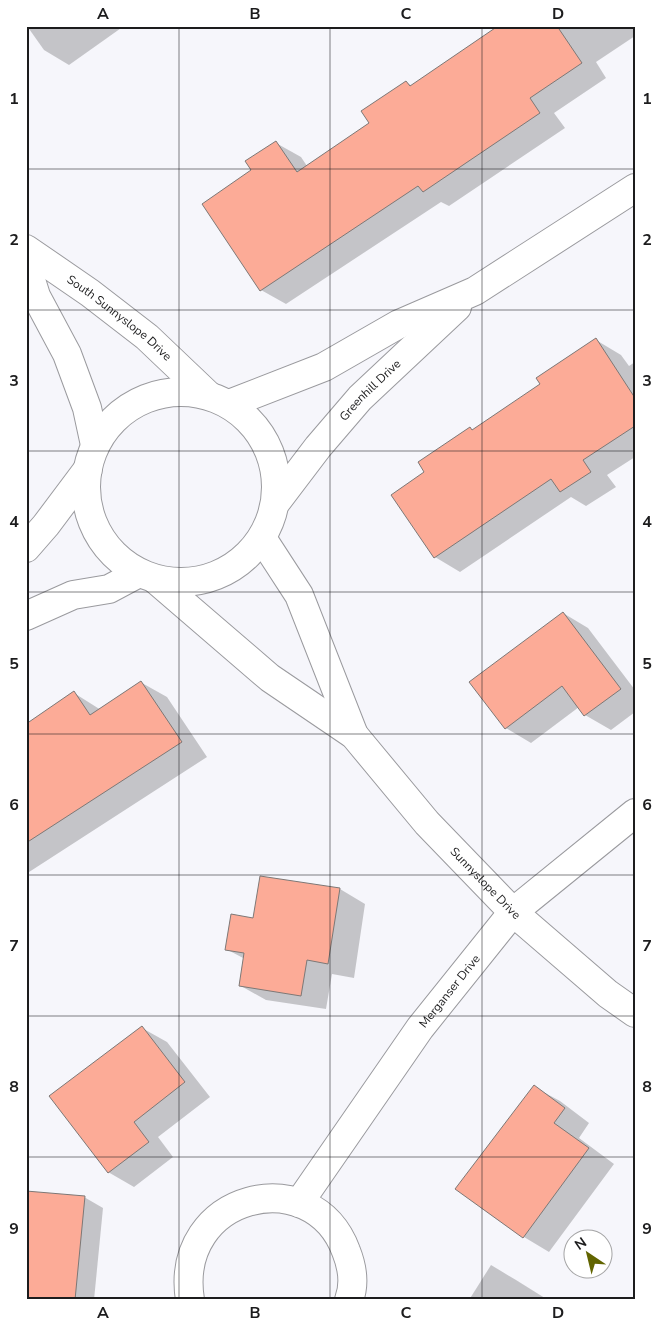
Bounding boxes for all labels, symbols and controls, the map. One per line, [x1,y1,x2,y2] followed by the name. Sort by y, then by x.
[97,3,109,25] text: A
[249,3,261,25] text: B
[401,3,412,25] text: C
[552,3,564,25] text: D
[9,88,19,110] text: 1
[642,88,652,110] text: 1
[9,229,19,251] text: 2
[642,229,652,251] text: 2
[64,271,175,364] street label: South Sunnyslope Drive
[336,356,404,424] street label: Greenhill Drive
[9,370,19,392] text: 3
[642,370,652,392] text: 3
[9,511,19,533] text: 4
[642,511,652,533] text: 4
[9,653,19,675] text: 5
[642,653,652,675] text: 5
[9,794,19,816] text: 6
[642,794,652,816] text: 6
[447,844,524,923] street label: Sunnyslope Drive
[9,935,19,957] text: 7
[642,935,652,957] text: 7
[415,951,484,1031] street label: Merganser Drive
[9,1076,19,1098] text: 8
[642,1076,652,1098] text: 8
[9,1218,19,1240] text: 9
[642,1218,652,1240] text: 9
[564,1228,614,1278] north arrow
[571,1233,591,1255] text: N
[97,1302,109,1324] text: A
[249,1302,261,1324] text: B
[401,1302,412,1324] text: C
[552,1302,564,1324] text: D

